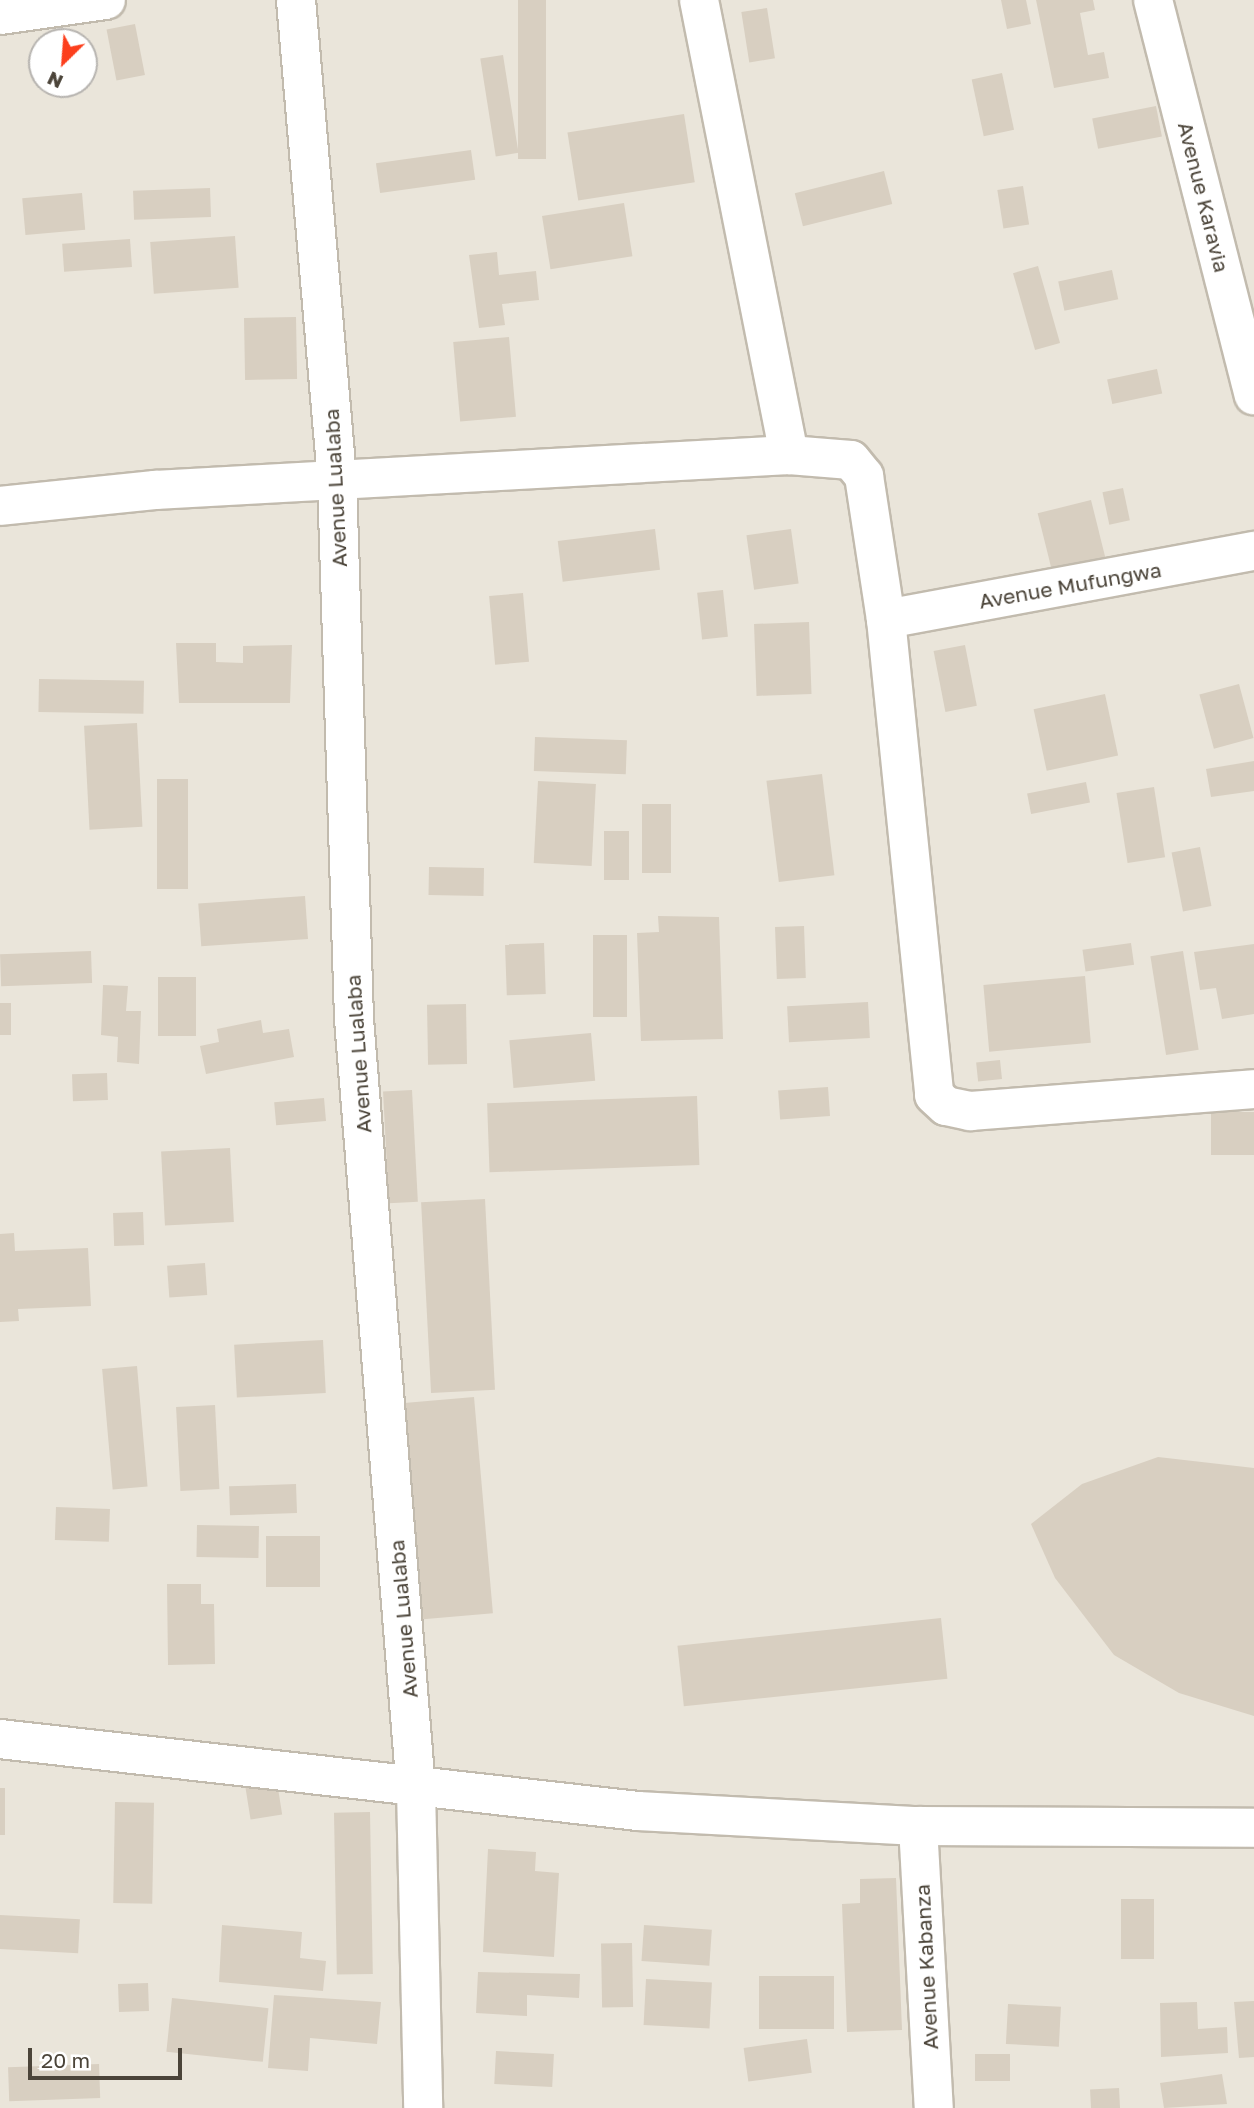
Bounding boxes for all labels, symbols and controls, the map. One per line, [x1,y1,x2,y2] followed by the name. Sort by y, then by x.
[28,28,98,98] north arrow
[43,67,66,94] text: N
[1173,119,1235,275] street label: Avenue Karavia
[318,408,352,568] street label: Avenue Lualaba
[977,557,1163,613] street label: Avenue Mufungwa
[340,974,376,1134] street label: Avenue Lualaba
[384,1539,422,1699] street label: Avenue Lualaba
[909,1884,943,2050] street label: Avenue Kabanza
[32,2035,186,2078] scale bar
[41,2047,90,2073] text: 20 m

